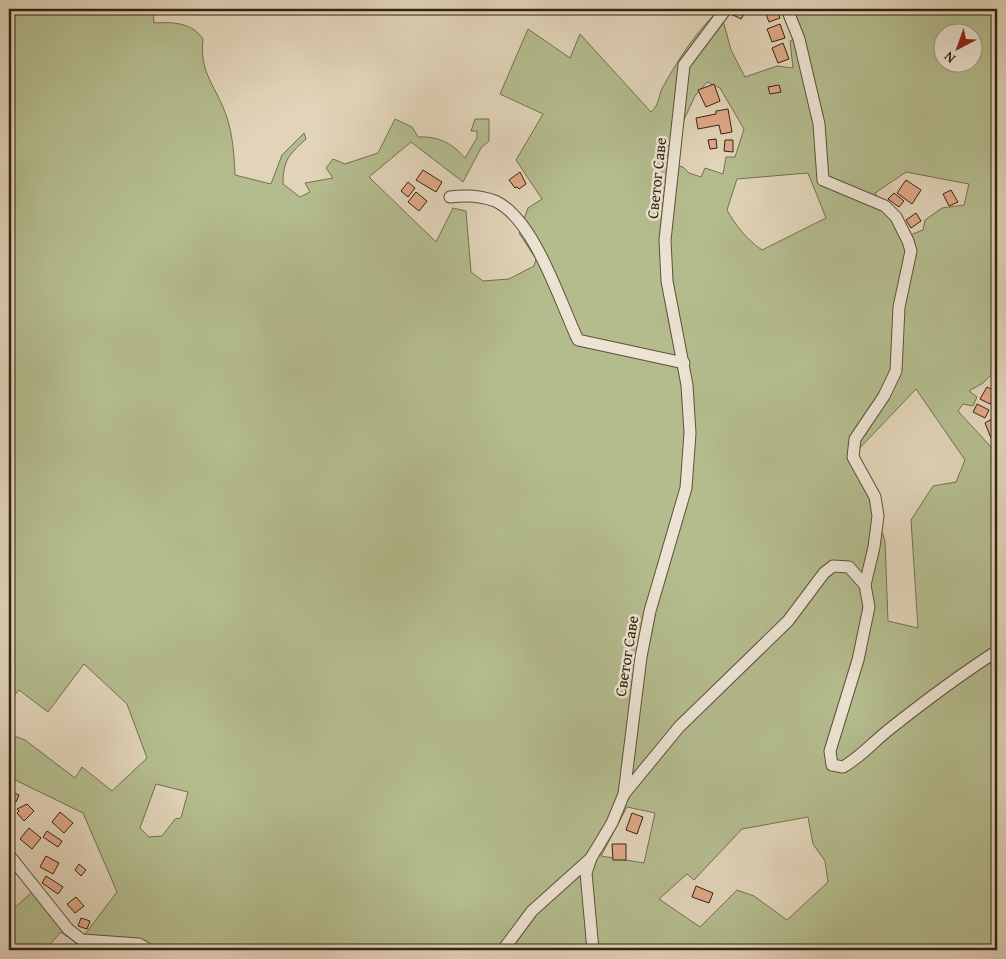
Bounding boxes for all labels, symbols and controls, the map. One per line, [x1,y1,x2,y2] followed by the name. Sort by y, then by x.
[934,22,984,72] north arrow
[939,47,960,68] text: N
[640,136,672,220] street label: Светог Саве
[608,614,644,698] street label: Светог Саве

